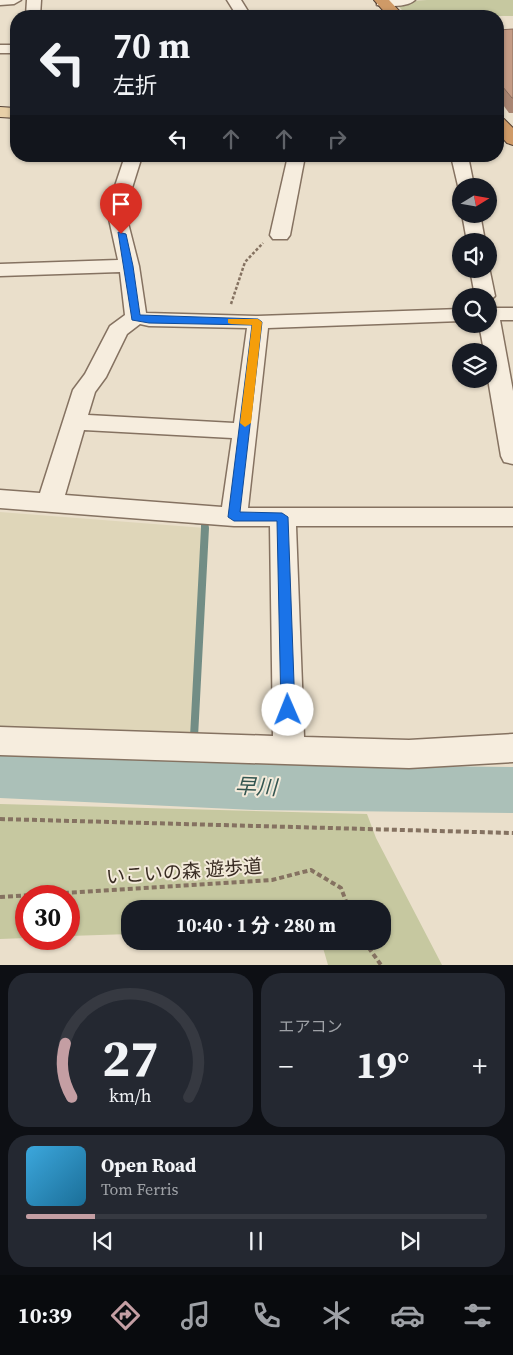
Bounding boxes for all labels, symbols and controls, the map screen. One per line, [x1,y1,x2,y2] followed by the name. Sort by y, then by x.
[113,22,190,70] text: 70 m
[30,30,95,95] icon: left
[113,70,157,100] text: 左折
[164,125,192,153] icon: left
[217,125,245,153] icon: ahead
[270,125,298,153] icon: ahead
[323,125,351,153] icon: right
[452,178,498,222] north arrow
[452,178,497,388] map controls
[100,183,142,234] pin
[107,190,135,218] icon: arrive
[452,233,497,278] button: sound
[452,288,497,333] button: search
[452,343,497,388] button: layers
[261,683,313,735] position arrow
[235,771,280,802] water label: 早川
[105,853,263,889] street label: いこいの森 遊歩道
[15,885,80,950] speed limit sign: 30
[176,912,336,938] text: 10:40 · 1 分 · 280 m
[279,1015,343,1037] text: エアコン
[102,1022,158,1093] text: 27
[356,1039,410,1091] text: 19°
[279,1047,293,1085] text: −
[472,1047,487,1085] text: +
[109,1083,152,1108] text: km/h
[101,1152,196,1178] text: Open Road
[101,1178,179,1200] text: Tom Ferris
[89,1227,117,1255] icon: previous
[242,1227,270,1255] icon: pause
[396,1227,424,1255] icon: next
[108,1298,143,1333] icon: directions
[178,1298,213,1333] icon: music
[249,1298,284,1333] icon: phone
[319,1298,354,1333] icon: climate
[390,1298,425,1333] icon: car
[460,1298,495,1333] icon: filters
[18,1300,72,1330] text: 10:39

